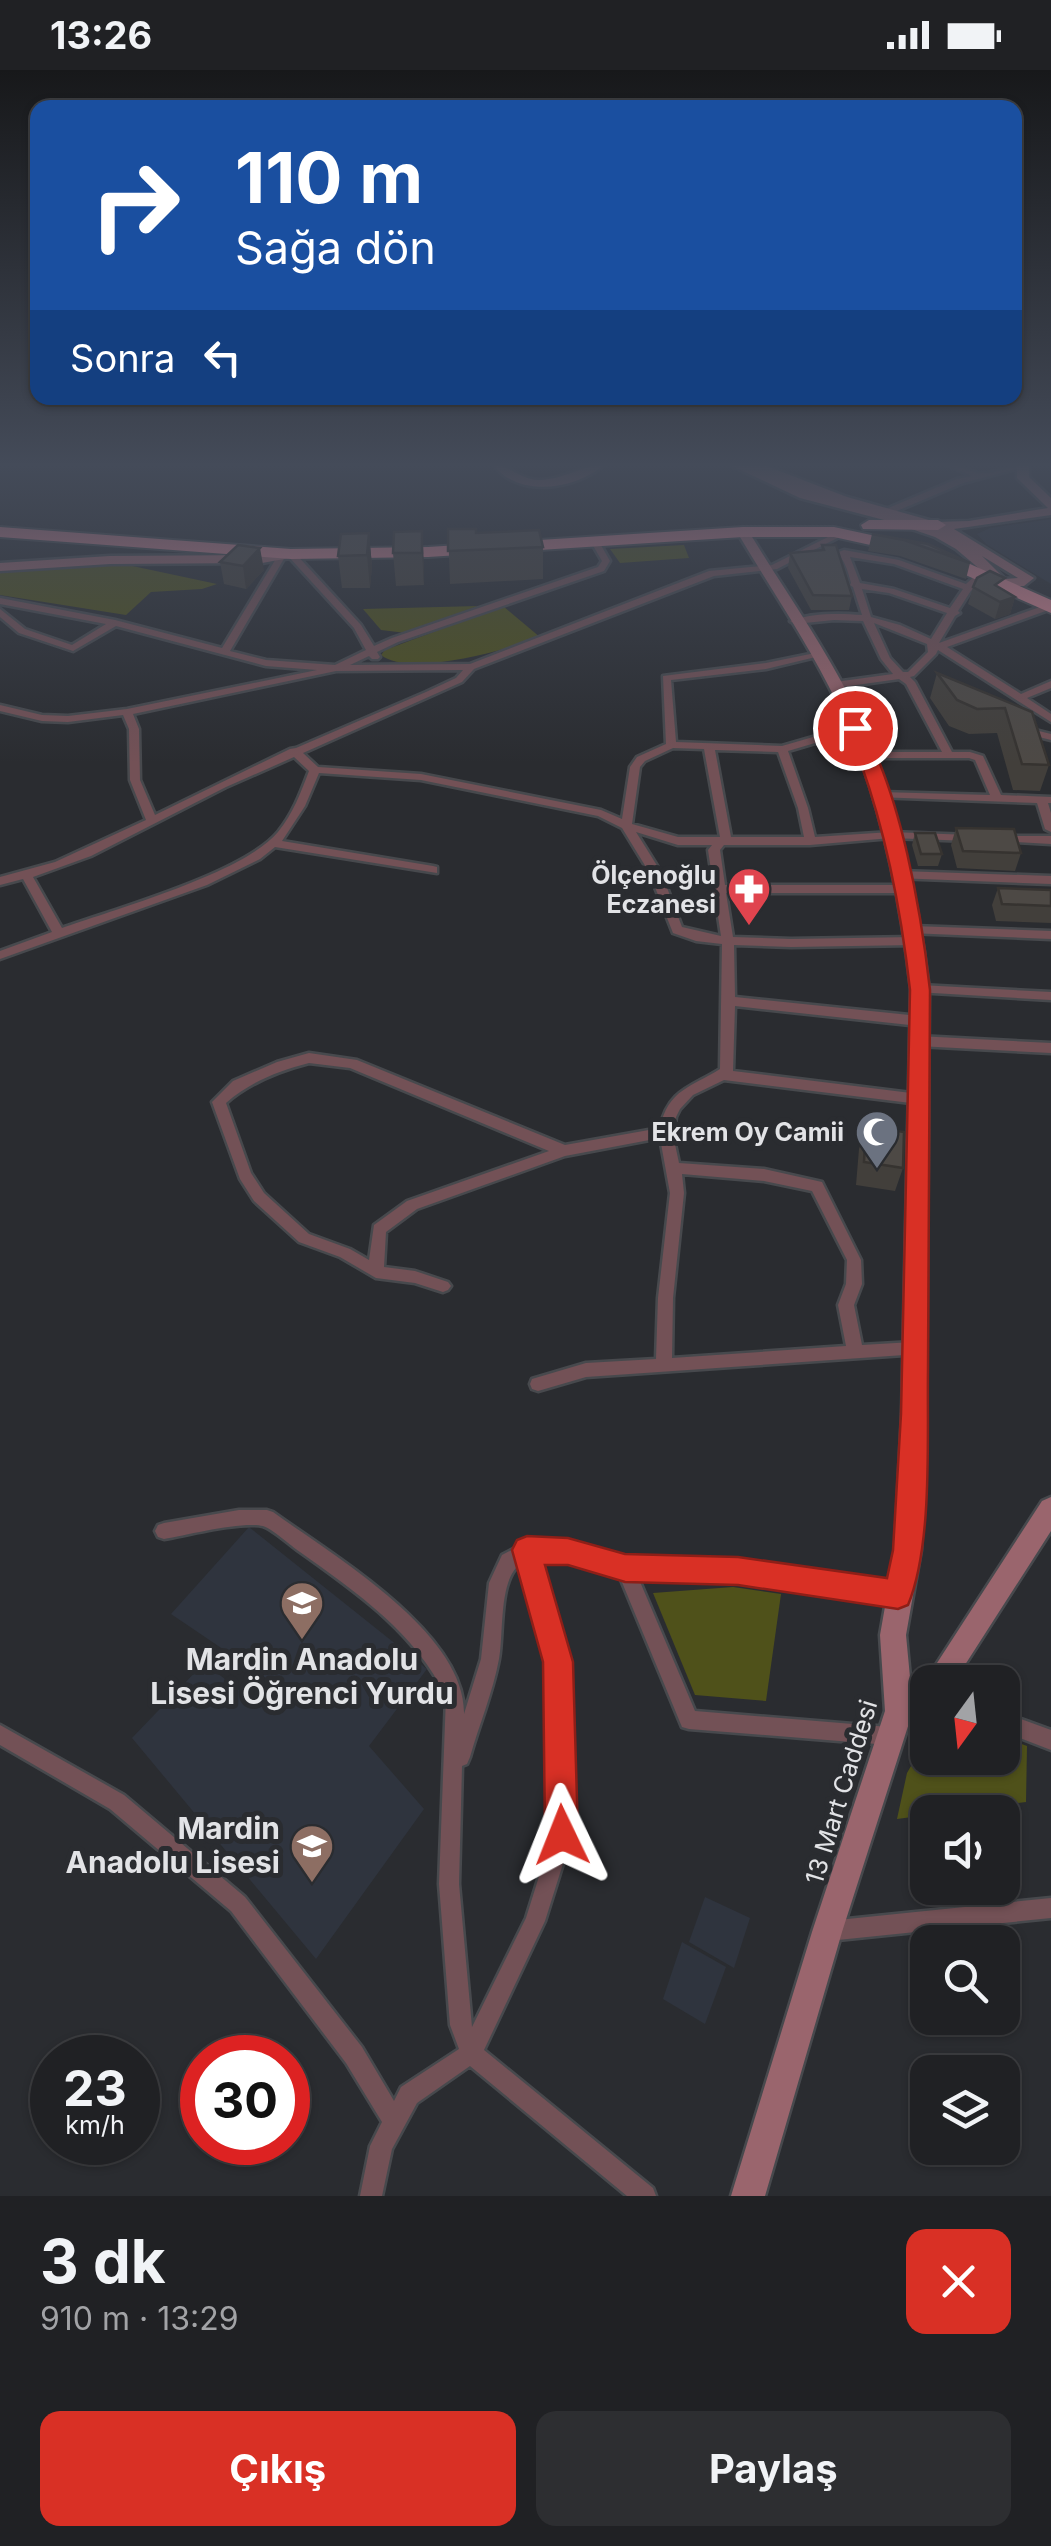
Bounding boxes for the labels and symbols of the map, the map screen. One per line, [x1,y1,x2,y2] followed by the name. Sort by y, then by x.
[813,686,898,771] pin
[591,860,716,919] place label: Ölçenoğlu Eczanesi
[726,866,772,927] pharmacy icon: Ölçenoğlu Eczanesi
[854,1109,900,1170] mosque icon: Ekrem Oy Camii
[652,1117,844,1147] place label: Ekrem Oy Camii
[279,1580,325,1641] school or university icon: Mardin Anadolu Lisesi Öğrenci Yurdu
[150,1641,454,1711] place label: Mardin Anadolu Lisesi Öğrenci Yurdu
[910,1665,1020,1775] north arrow
[799,1696,883,1888] street label: 13 Mart Caddesi
[510,1783,614,1887] position arrow
[66,1810,280,1880] place label: Mardin Anadolu Lisesi
[289,1823,335,1884] school or university icon: Mardin Anadolu Lisesi
[180,2035,310,2165] speed limit sign: 30

